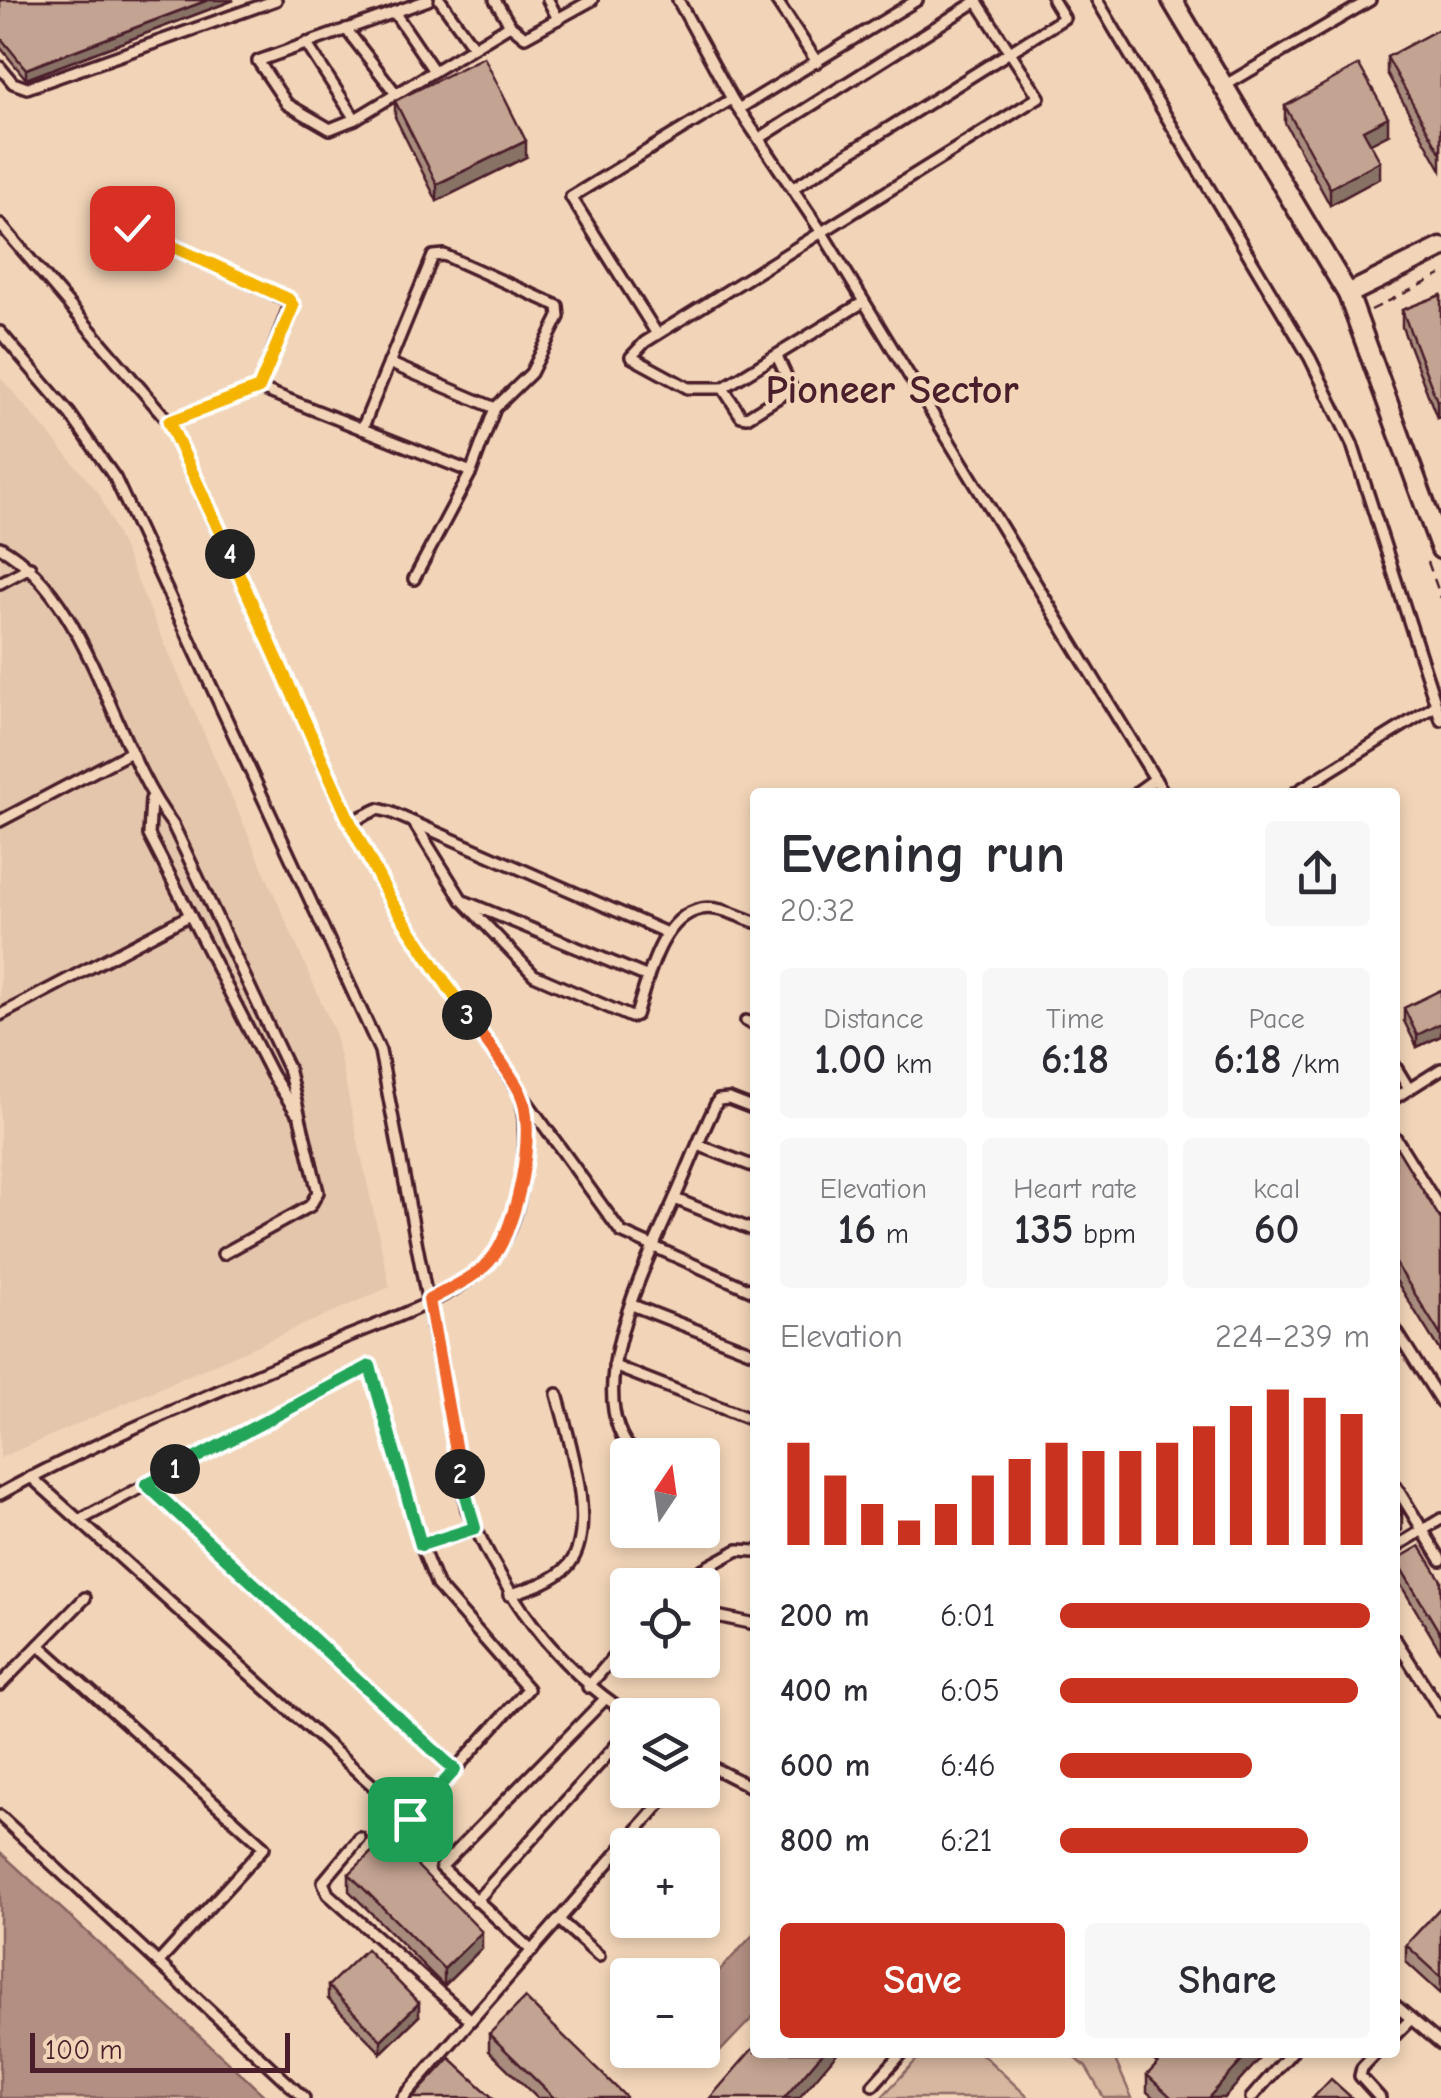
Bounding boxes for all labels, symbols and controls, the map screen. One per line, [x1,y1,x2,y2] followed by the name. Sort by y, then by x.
[90,186,175,271] pin
[105,201,160,256] icon: check
[765,367,1019,413] district label: Pioneer Sector
[205,529,255,579] pin: 4
[223,538,237,570] text: 4
[1265,821,1370,926] button: share
[780,822,1065,886] text: Evening run
[780,892,855,929] text: 20:32
[442,990,492,1040] pin: 3
[460,999,474,1031] text: 3
[823,1003,923,1035] text: Distance
[1046,1003,1104,1035] text: Time
[1248,1003,1305,1035] text: Pace
[814,1035,886,1084] text: 1.00
[1041,1035,1109,1084] text: 6:18
[1213,1035,1282,1084] text: 6:18
[886,1048,932,1080] text: km
[1282,1048,1340,1080] text: /km
[820,1173,927,1205] text: Elevation
[1013,1173,1137,1205] text: Heart rate
[1253,1173,1300,1205] text: kcal
[838,1205,876,1254] text: 16
[1014,1205,1074,1254] text: 135
[1254,1205,1300,1254] text: 60
[876,1218,909,1250] text: m
[1074,1218,1136,1250] text: bpm
[780,1318,903,1355] text: Elevation
[1215,1318,1370,1355] text: 224–239 m
[610,1438,720,1548] north arrow
[610,1438,720,2068] map controls
[150,1444,200,1494] pin: 1
[435,1449,485,1499] pin: 2
[169,1453,181,1485] text: 1
[453,1458,467,1490] text: 2
[610,1568,720,1678] button: locate
[780,1597,869,1634] text: 200 m
[940,1597,995,1634] text: 6:01
[780,1672,868,1709] text: 400 m
[940,1672,1000,1709] text: 6:05
[610,1698,720,1808] button: layers
[780,1747,870,1784] text: 600 m
[940,1747,996,1784] text: 6:46
[368,1777,453,1862] pin
[383,1792,438,1847] icon: arrive
[780,1822,870,1859] text: 800 m
[940,1822,993,1859] text: 6:21
[610,1828,720,1938] button: +
[780,1923,1065,2038] button: Save
[1085,1923,1370,2038] button: Share
[610,1958,720,2068] button: −
[30,2028,290,2072] scale bar
[45,2034,123,2066] text: 100 m

